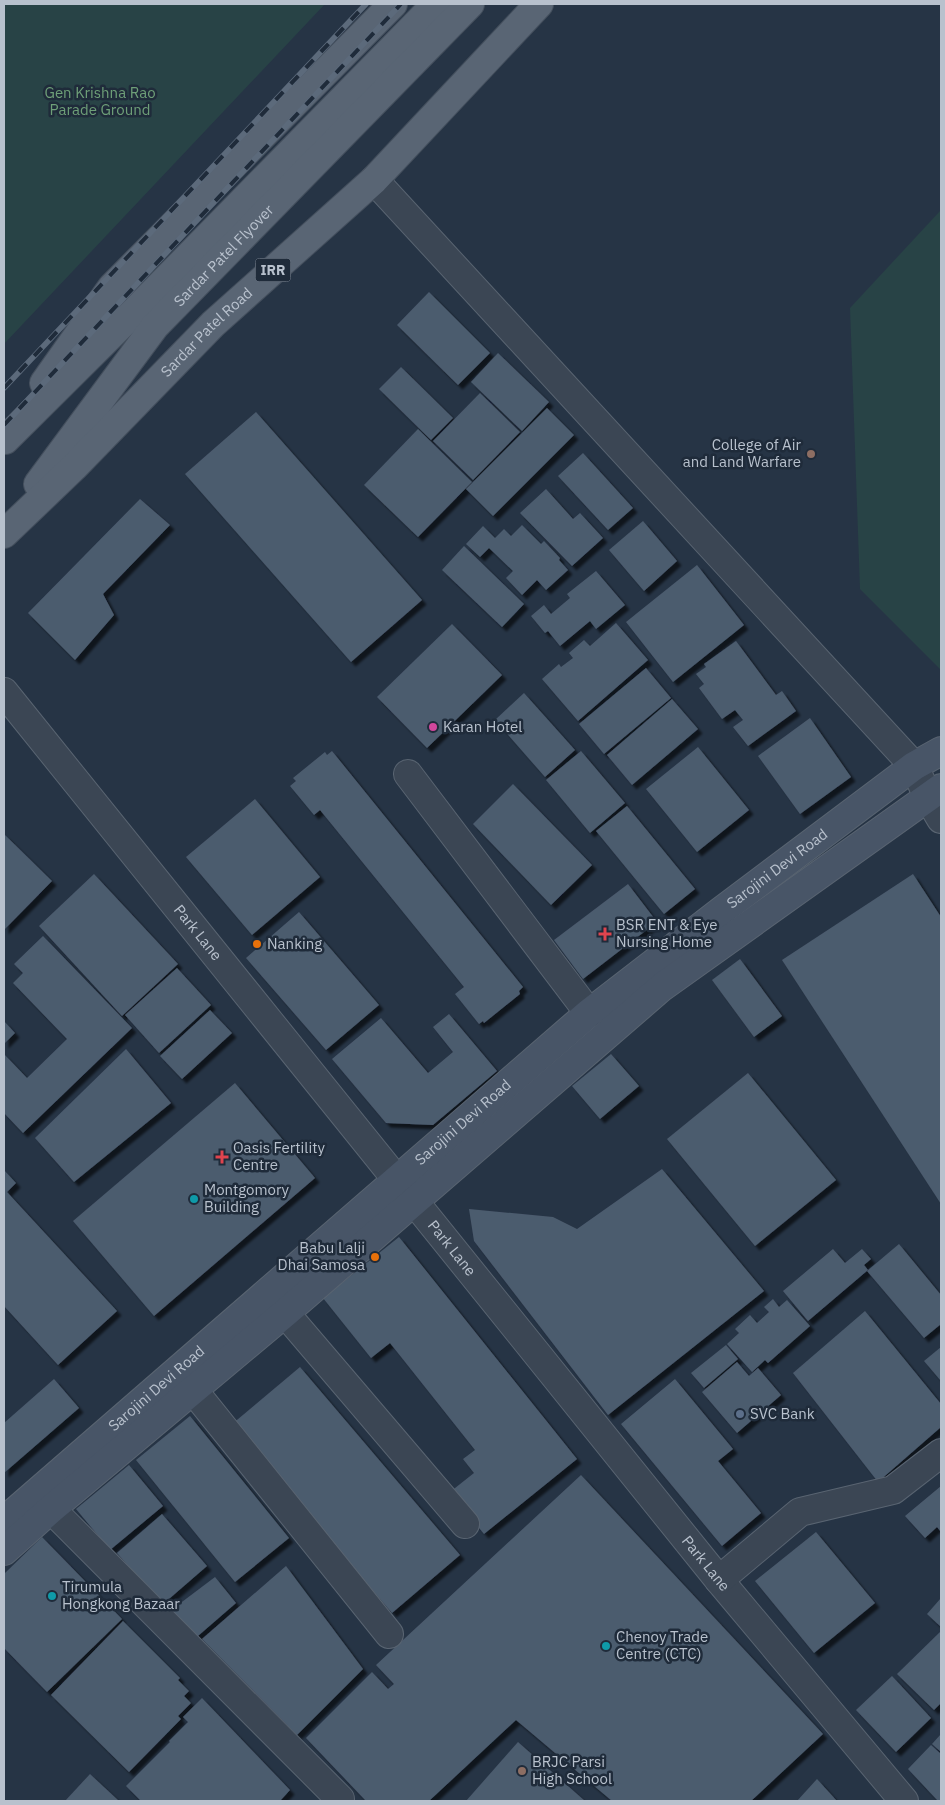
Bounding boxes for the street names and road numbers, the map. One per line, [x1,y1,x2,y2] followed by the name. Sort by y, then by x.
[169,200,278,310] street label: Sardar Patel Flyover
[256,258,290,282] road number: IRR
[157,283,256,381] street label: Sardar Patel Road
[723,824,831,912] street label: Sarojini Devi Road
[170,901,226,964] street label: Park Lane
[411,1075,515,1169] street label: Sarojini Devi Road
[424,1216,480,1280] street label: Park Lane
[104,1341,208,1435] street label: Sarojini Devi Road
[678,1532,734,1595] street label: Park Lane

